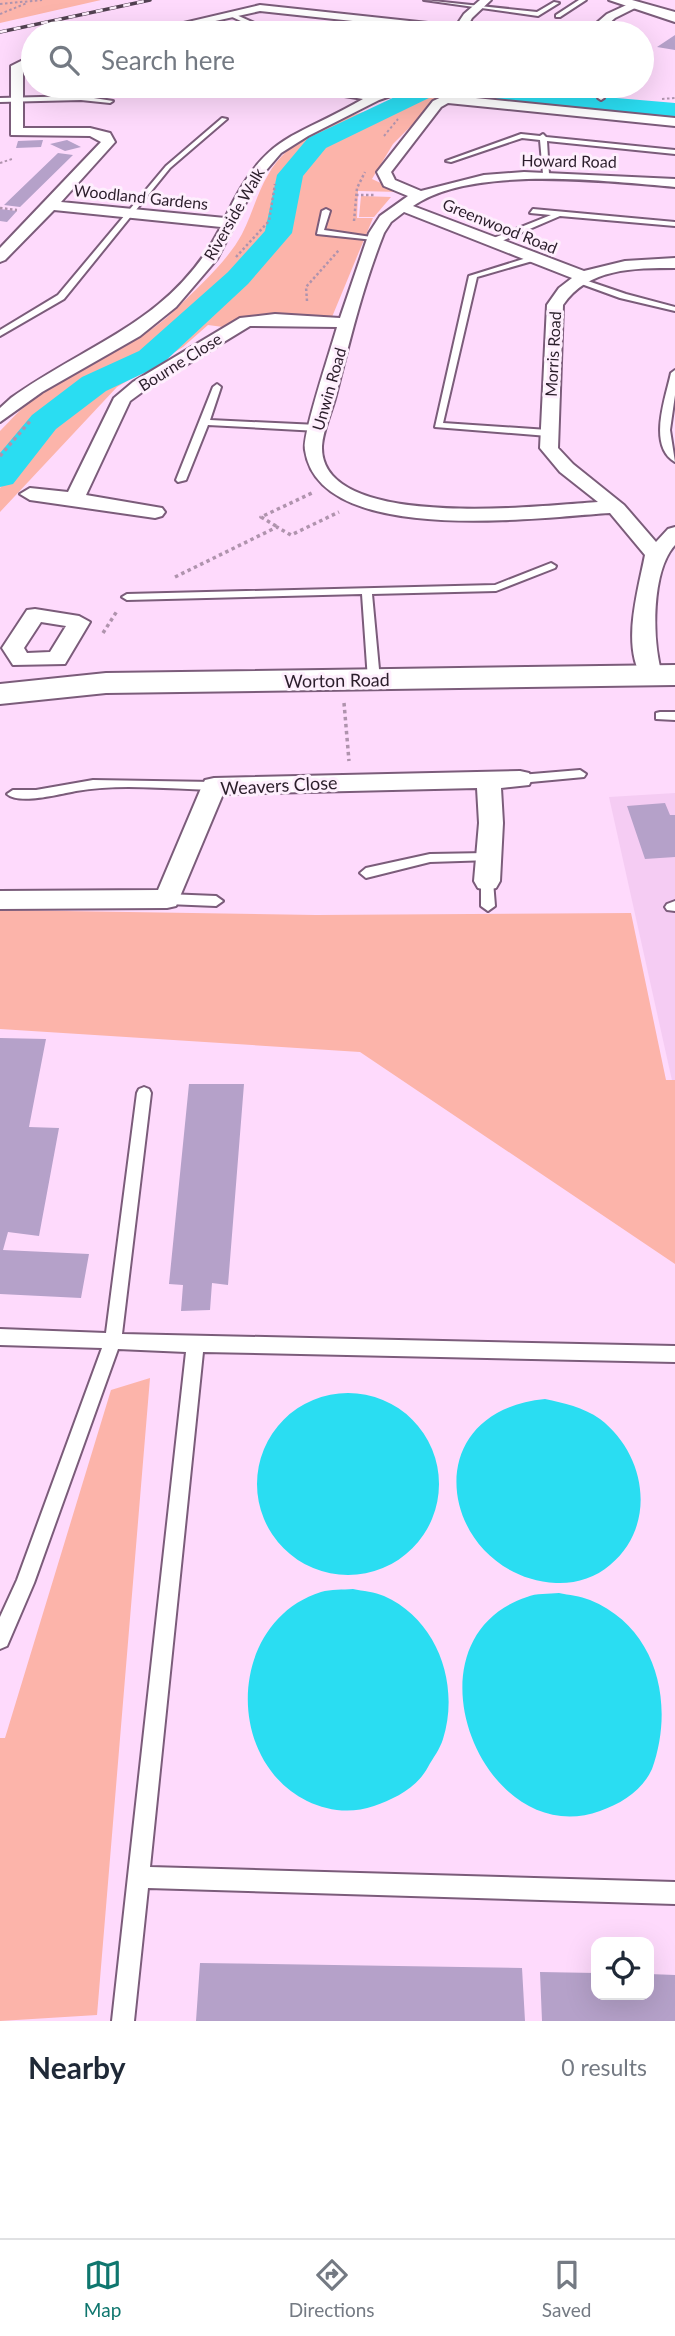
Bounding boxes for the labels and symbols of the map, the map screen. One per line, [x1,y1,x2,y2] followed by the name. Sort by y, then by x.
[521,150,617,171] street label: Howard Road
[199,163,268,263] street label: Riverside Walk
[73,180,209,213] street label: Woodland Gardens
[440,194,560,257] street label: Greenwood Road
[541,311,564,397] street label: Morris Road
[135,328,225,395] street label: Bourne Close
[308,345,349,432] street label: Unwin Road
[284,668,390,692] street label: Worton Road
[220,771,338,799] street label: Weavers Close

